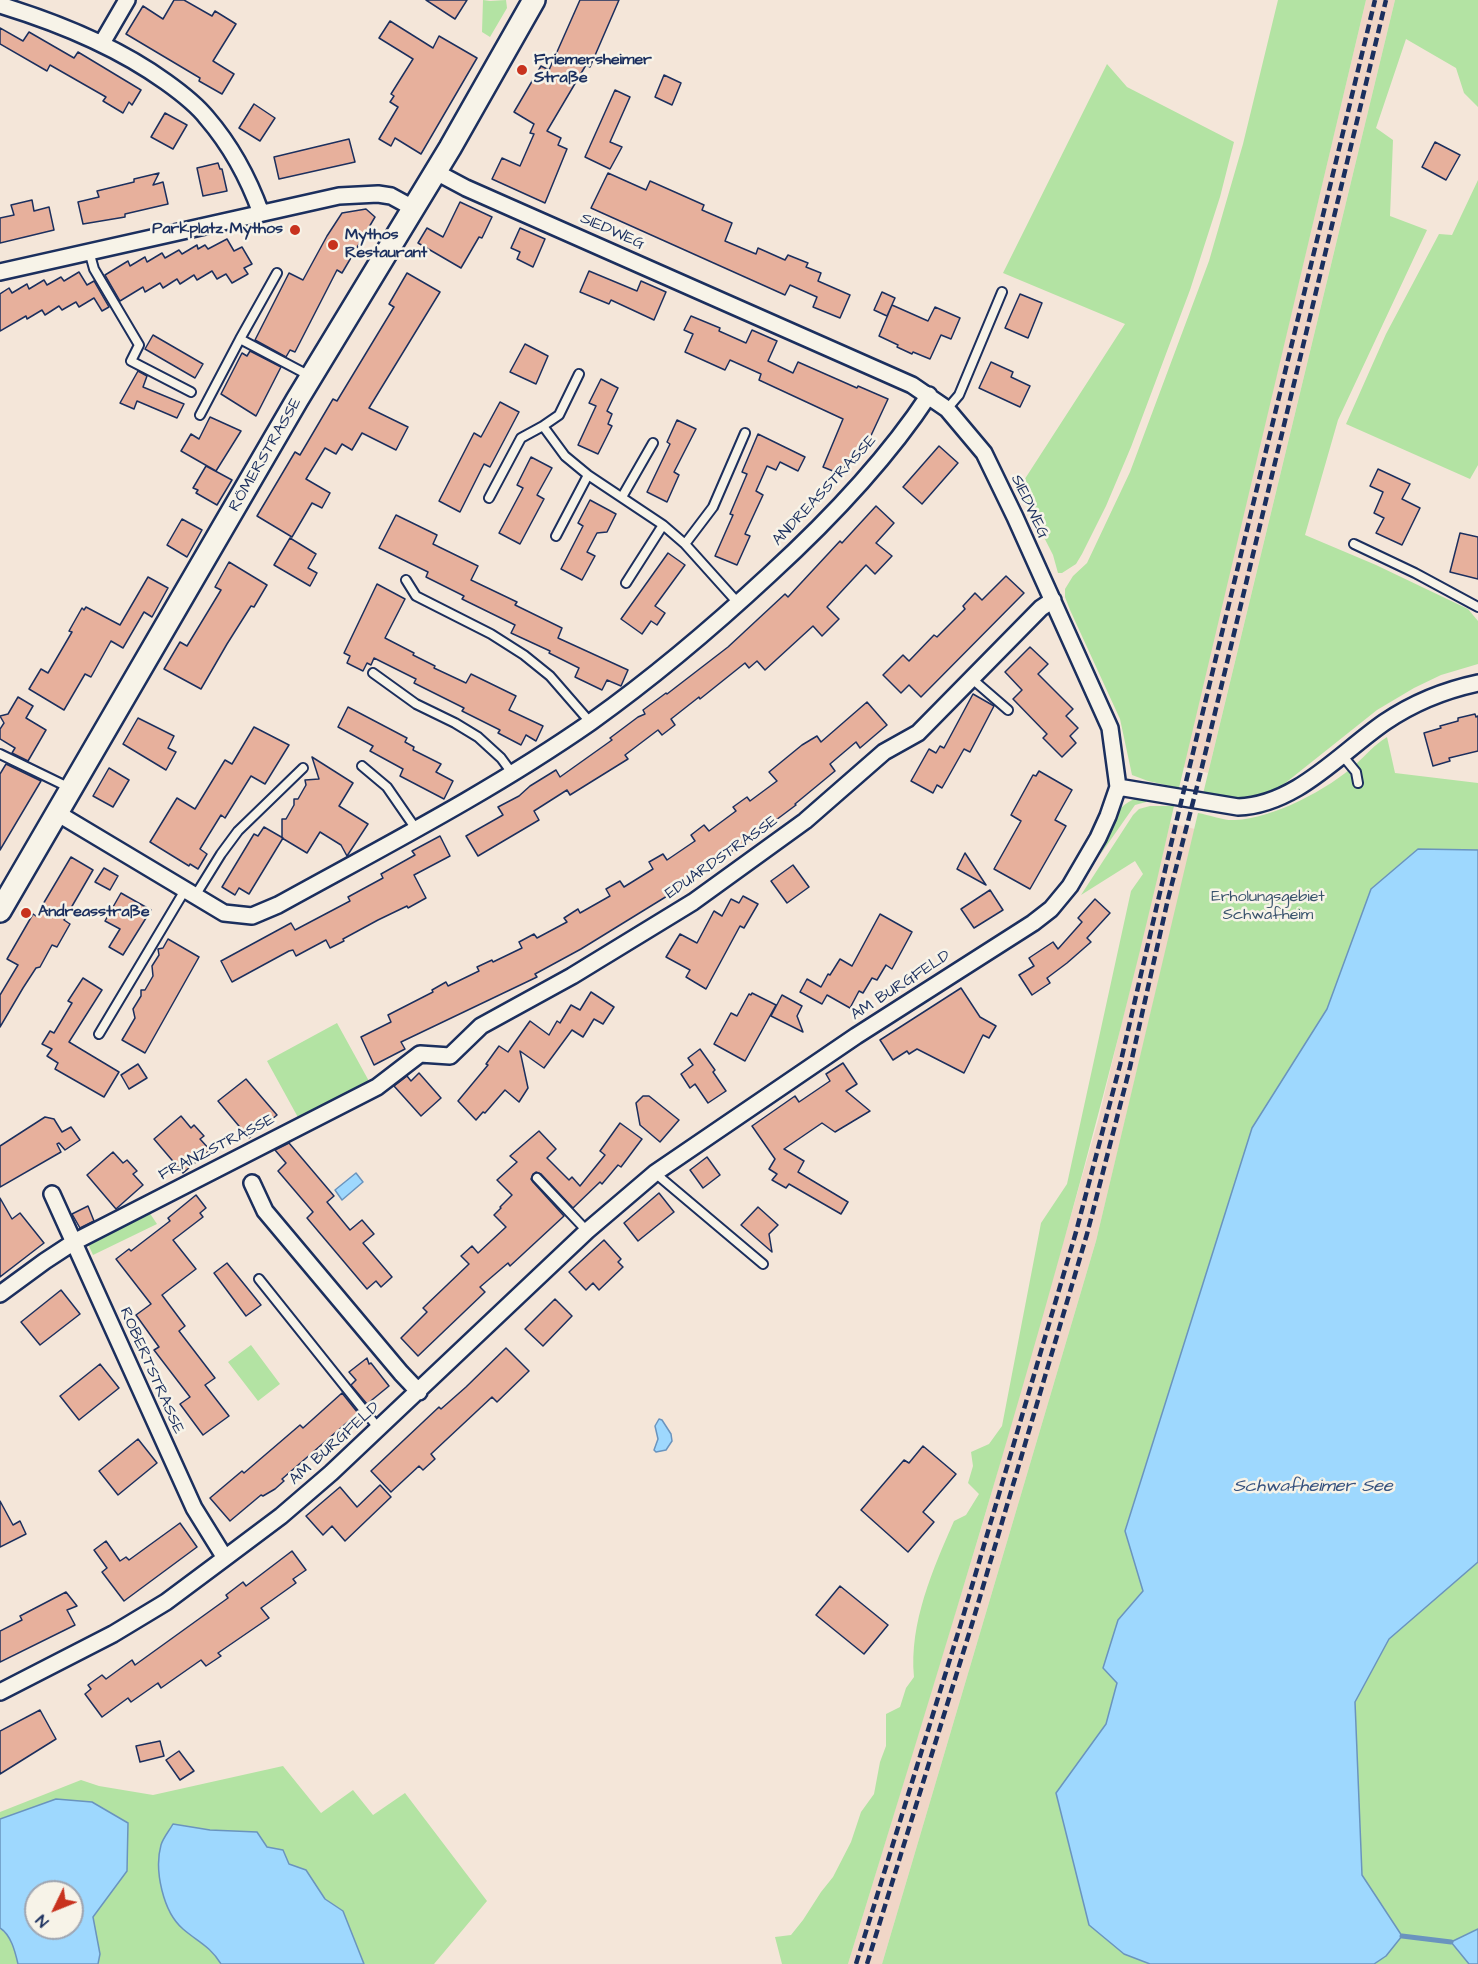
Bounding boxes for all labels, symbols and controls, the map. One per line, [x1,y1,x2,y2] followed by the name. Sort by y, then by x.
[534,51,652,89] place label: Friemersheimer Straße
[515,63,529,77] marker: Friemersheimer Straße
[577,209,647,255] street label: SIEDWEG
[152,220,283,240] place label: Parkplatz Mythos
[288,223,302,237] marker: Parkplatz Mythos
[345,226,427,264] place label: Mythos Restaurant
[326,238,340,252] marker: Mythos Restaurant
[226,395,306,515] street label: RÖMERSTRASSE
[769,432,881,550] street label: ANDREASSTRASSE
[1006,472,1052,542] street label: SIEDWEG
[662,812,782,904] street label: EDUARDSTRASSE
[1211,888,1325,926] park label: Erholungsgebiet Schwafheim
[38,903,150,923] place label: Andreasstraße
[19,906,33,920] marker: Andreasstraße
[848,947,954,1025] street label: AM BURGFELD
[156,1111,278,1185] street label: FRANZSTRASSE
[115,1305,187,1437] street label: ROBERTSTRASSE
[286,1398,384,1490] street label: AM BURGFELD
[1233,1476,1393,1498] water label: Schwafheimer See
[24,1880,84,1940] north arrow
[31,1910,54,1932] text: N

